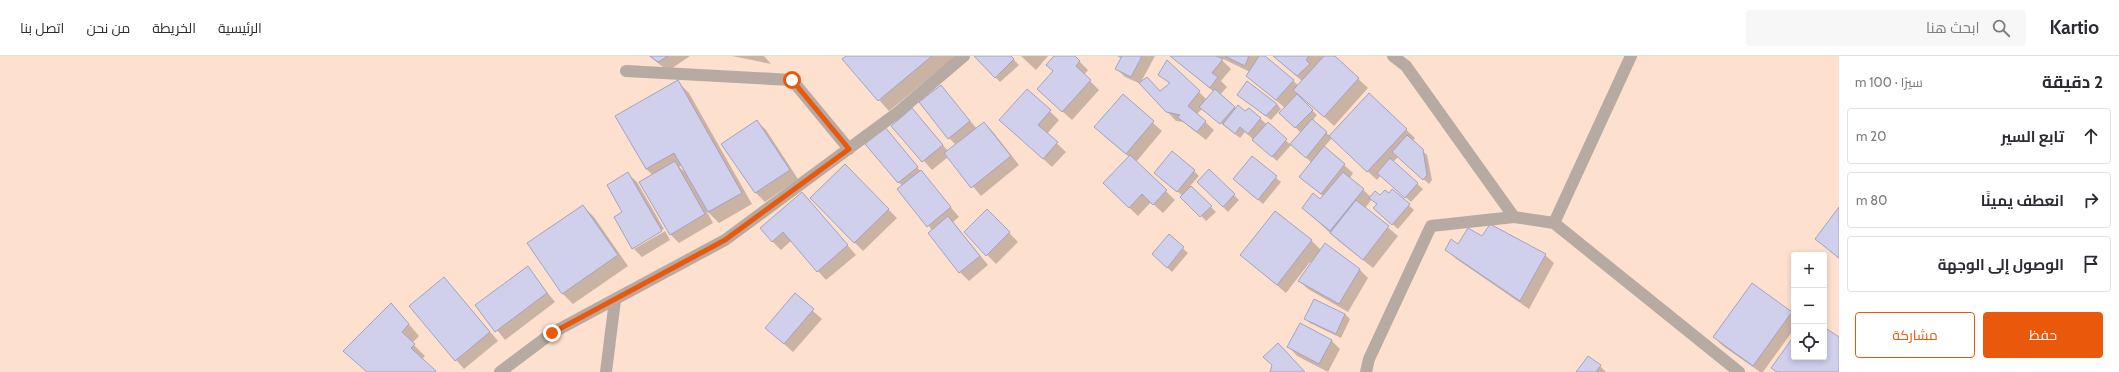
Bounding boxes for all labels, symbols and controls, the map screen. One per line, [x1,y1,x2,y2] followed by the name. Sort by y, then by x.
[1746,10,2026,46] search box
[2050,16,2099,39] text: Kartio
[1990,17,2012,39] icon: search
[20,19,64,37] text: اتصل بنا
[86,19,130,37] text: من نحن
[152,19,196,37] text: الخريطة
[218,19,262,37] text: الرئيسية
[1926,19,1980,37] text: ابحث هنا
[783,71,801,89] route start
[2042,72,2103,92] text: 2 دقيقة
[1855,74,1923,90] text: سيرًا · 100 m
[2080,125,2102,147] icon: ahead
[1856,128,1886,144] text: 20 m
[2001,128,2064,146] text: تابع السير
[2080,189,2102,211] icon: right
[1856,192,1887,208] text: 80 m
[1981,192,2064,210] text: انعطف يمينًا
[1791,252,1827,360] map controls
[1791,252,1827,288] button: +
[2080,253,2102,275] icon: arrive
[1938,256,2064,274] text: الوصول إلى الوجهة
[1791,288,1827,324] button: −
[1855,312,1975,358] button: مشاركة
[1983,312,2103,358] button: حفظ
[543,324,561,342] route end
[1791,324,1827,360] button: locate

